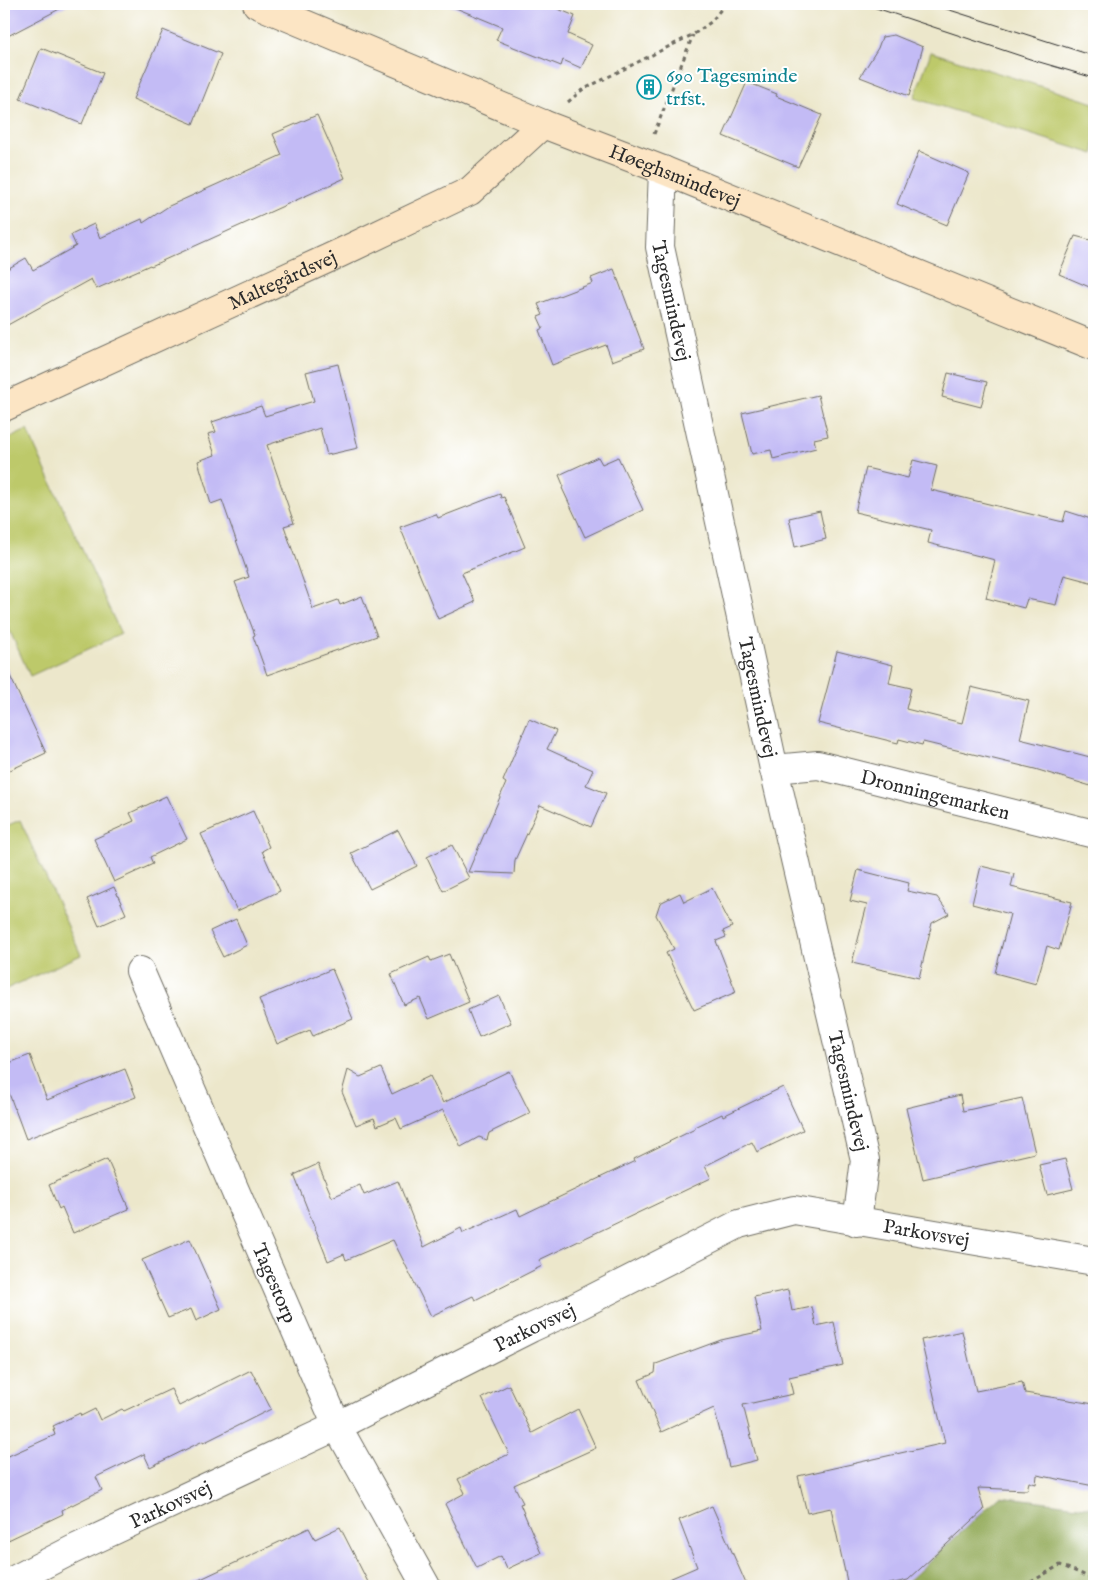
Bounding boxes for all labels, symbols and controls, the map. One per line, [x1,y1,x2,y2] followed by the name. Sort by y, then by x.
[666,64,797,112] place label: 690 Tagesminde trfst.
[636,74,662,100] building icon: 690 Tagesminde trfst.
[605,140,744,214] street label: Høeghsmindevej
[645,238,696,364] street label: Tagesmindevej
[225,245,341,316] street label: Maltegårdsvej
[732,635,782,760] street label: Tagesmindevej
[857,765,1013,827] street label: Dronningemarken
[821,1029,874,1154] street label: Tagesmindevej
[881,1214,971,1254] street label: Parkovsvej
[245,1240,302,1328] street label: Tagestorp
[490,1298,580,1359] street label: Parkovsvej
[126,1476,216,1535] street label: Parkovsvej

